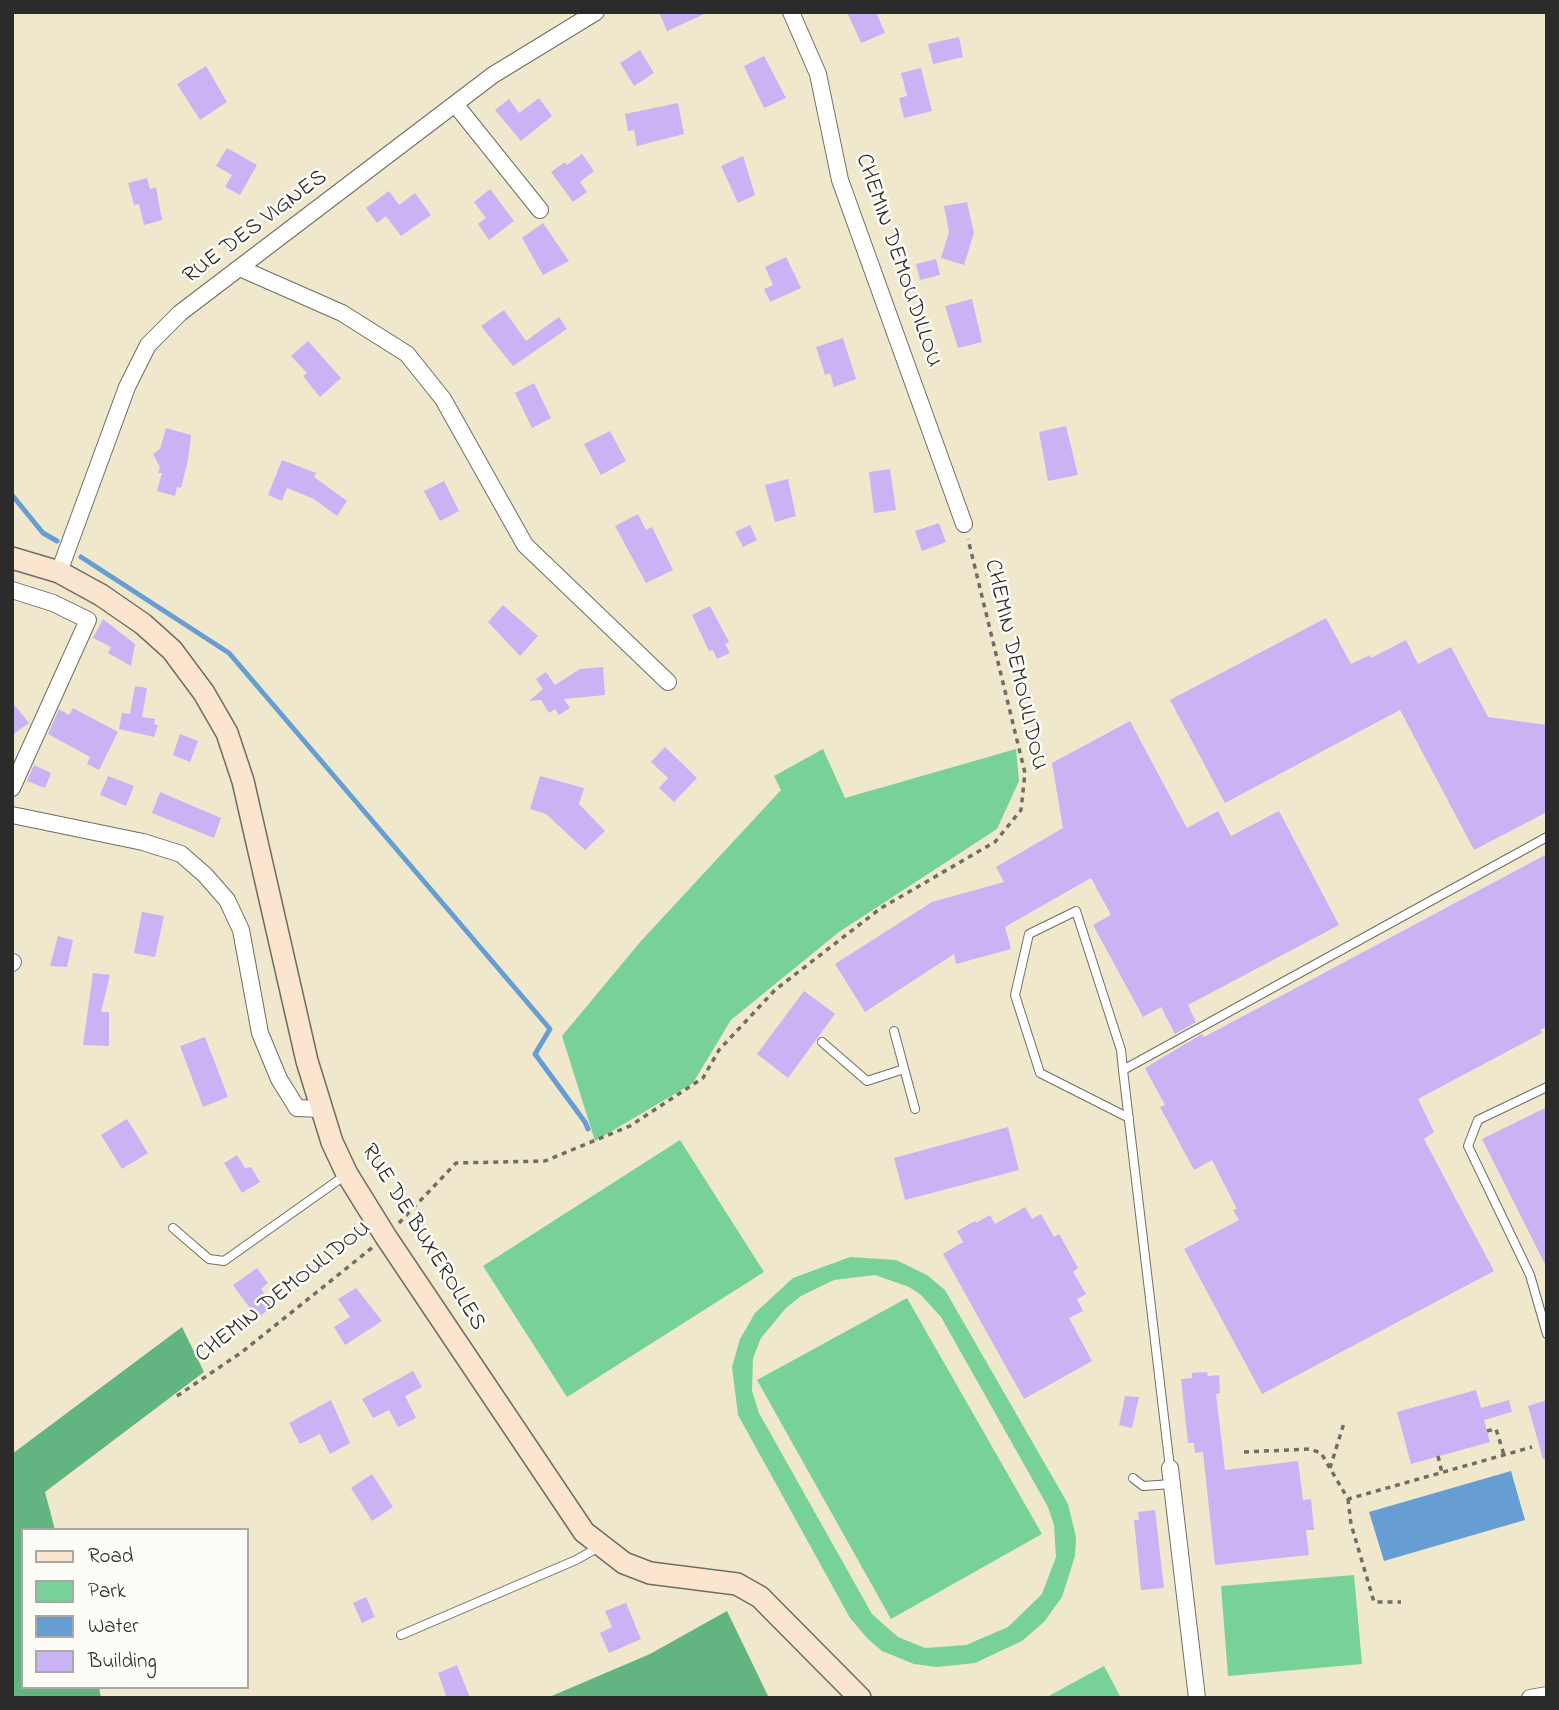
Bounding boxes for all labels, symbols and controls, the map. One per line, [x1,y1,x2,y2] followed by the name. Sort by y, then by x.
[847,151,947,371] street label: CHEMIN DEMOUDILLOU
[179,165,333,291] street label: RUE DES VIGNES
[976,557,1052,773] street label: CHEMIN DEMOULIDOU
[353,1140,491,1336] street label: RUE DE BUXEROLLES
[191,1216,377,1370] street label: CHEMIN DEMOULIDOU
[21,1528,248,1689] legend
[88,1542,134,1572] text: Road
[88,1577,126,1607] text: Park
[88,1612,139,1642] text: Water
[88,1647,157,1677] text: Building

